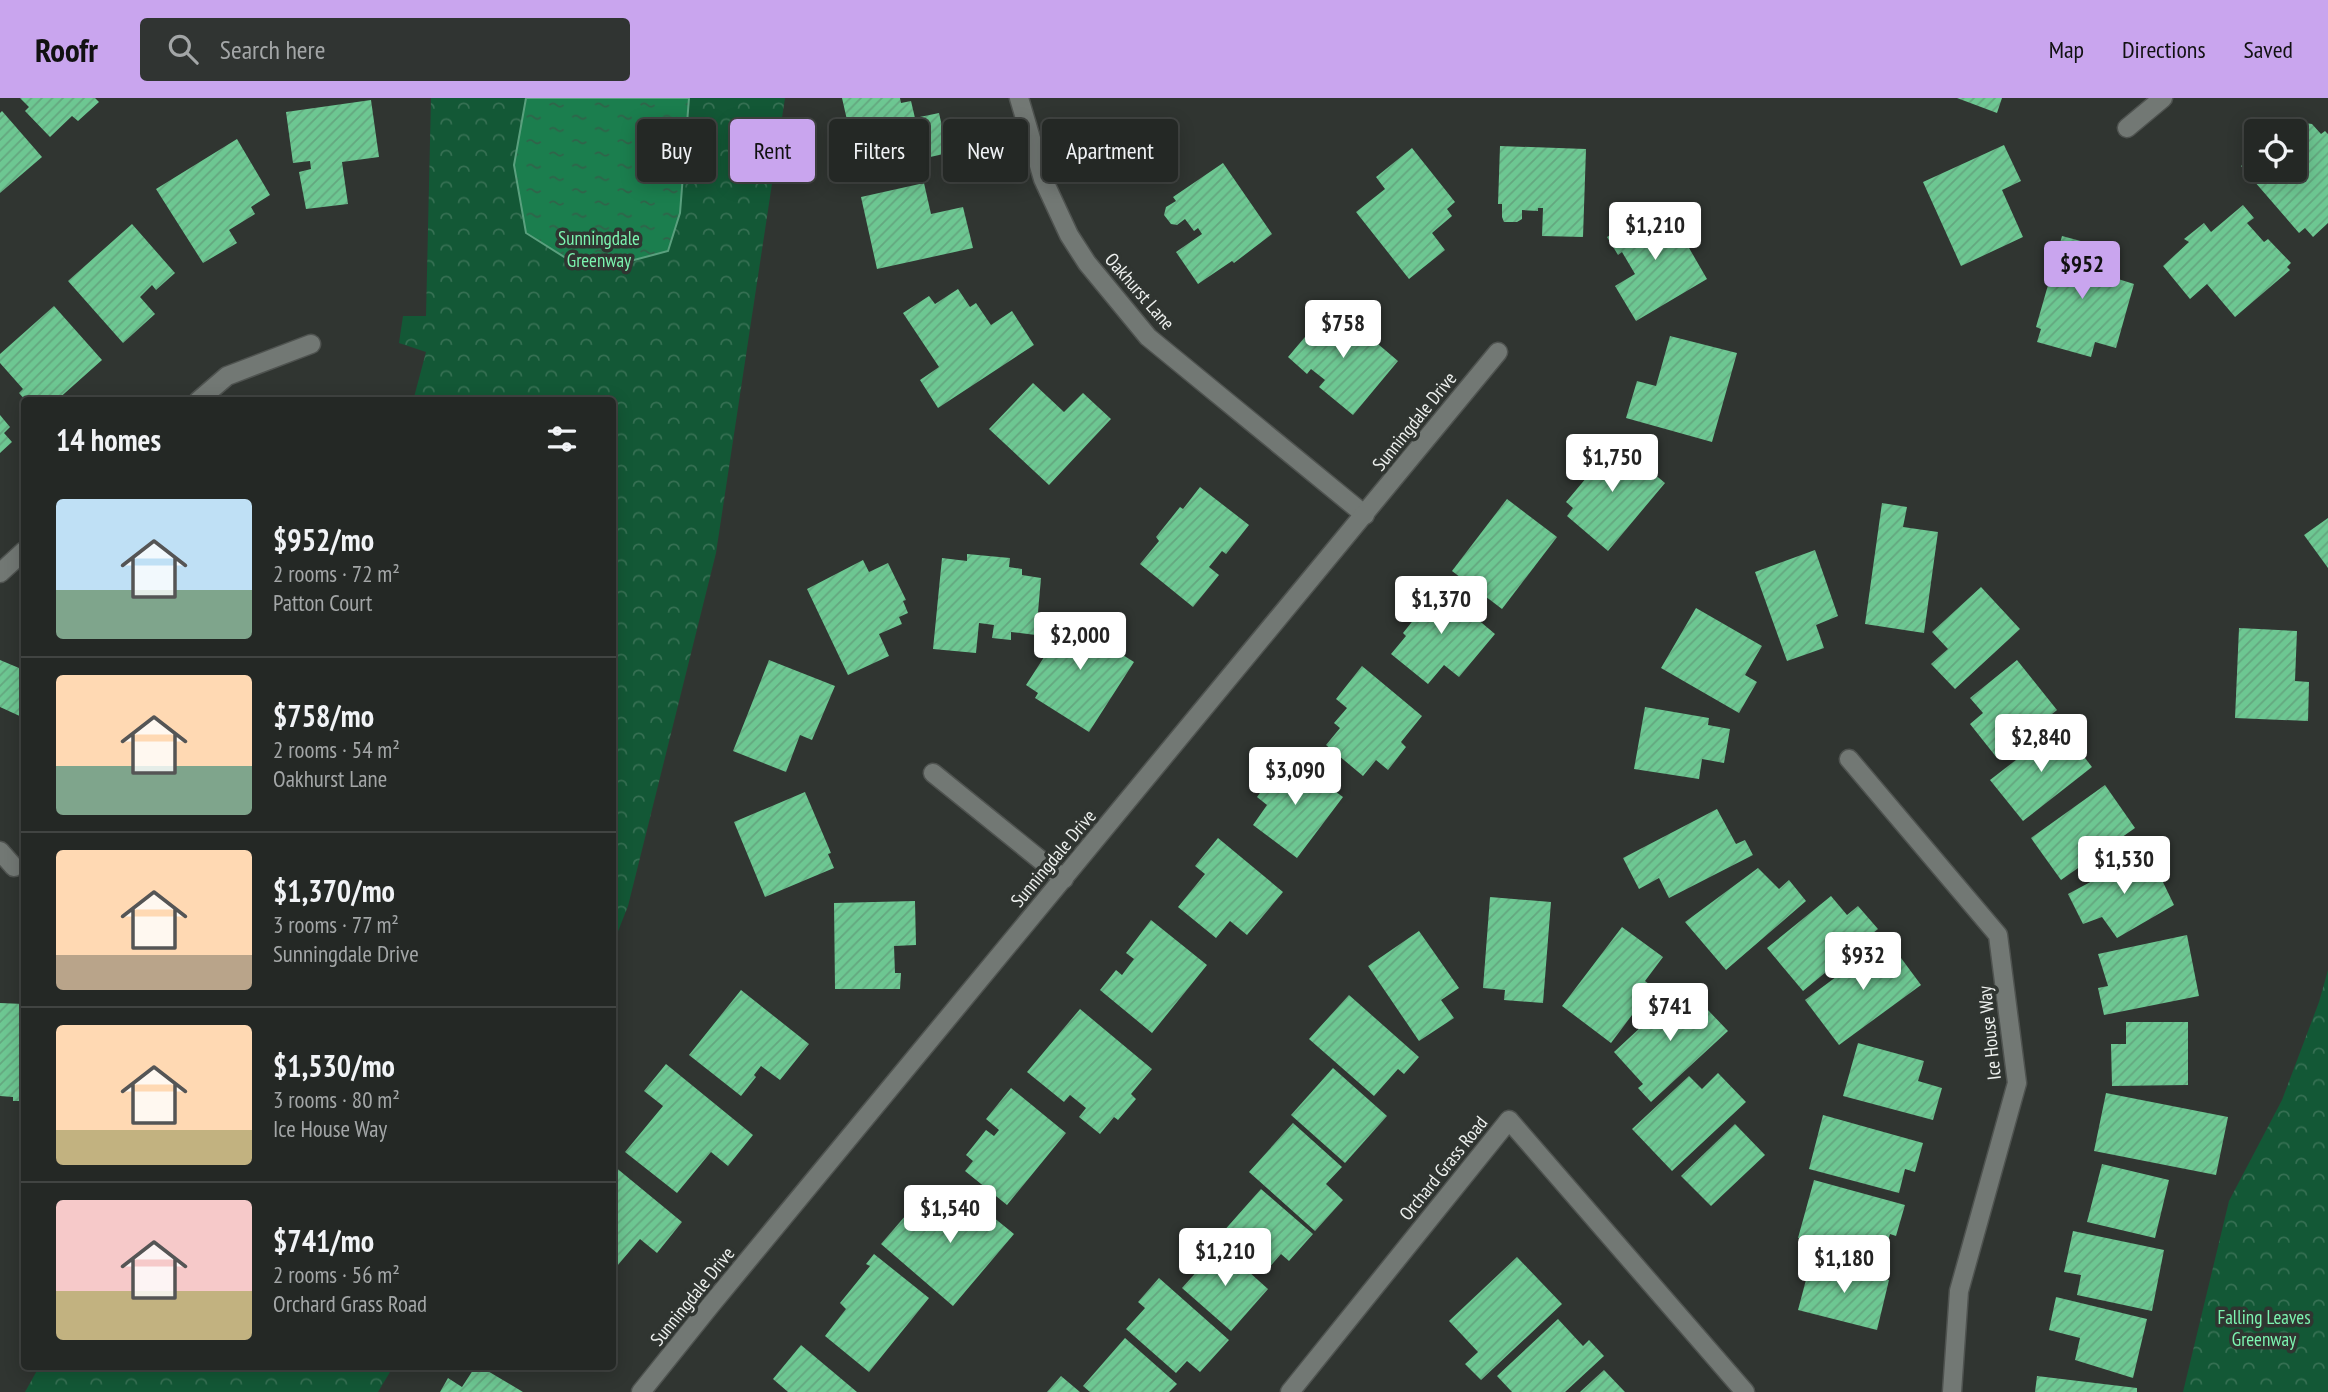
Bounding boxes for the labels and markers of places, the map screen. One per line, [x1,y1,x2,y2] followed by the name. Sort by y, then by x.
[1598,202,1712,262] pin: $1,210
[2041,242,2123,301] pin: $952
[1302,300,1384,360] pin: $758
[1555,434,1669,494] pin: $1,750
[1384,576,1498,636] pin: $1,370
[1023,612,1137,672] pin: $2,000
[1984,714,2098,774] pin: $2,840
[1238,748,1352,807] pin: $3,090
[2067,836,2181,896] pin: $1,530
[1822,932,1904,992] pin: $932
[1629,984,1711,1043] pin: $741
[893,1186,1007,1245] pin: $1,540
[1168,1228,1282,1288] pin: $1,210
[1787,1236,1901,1295] pin: $1,180

